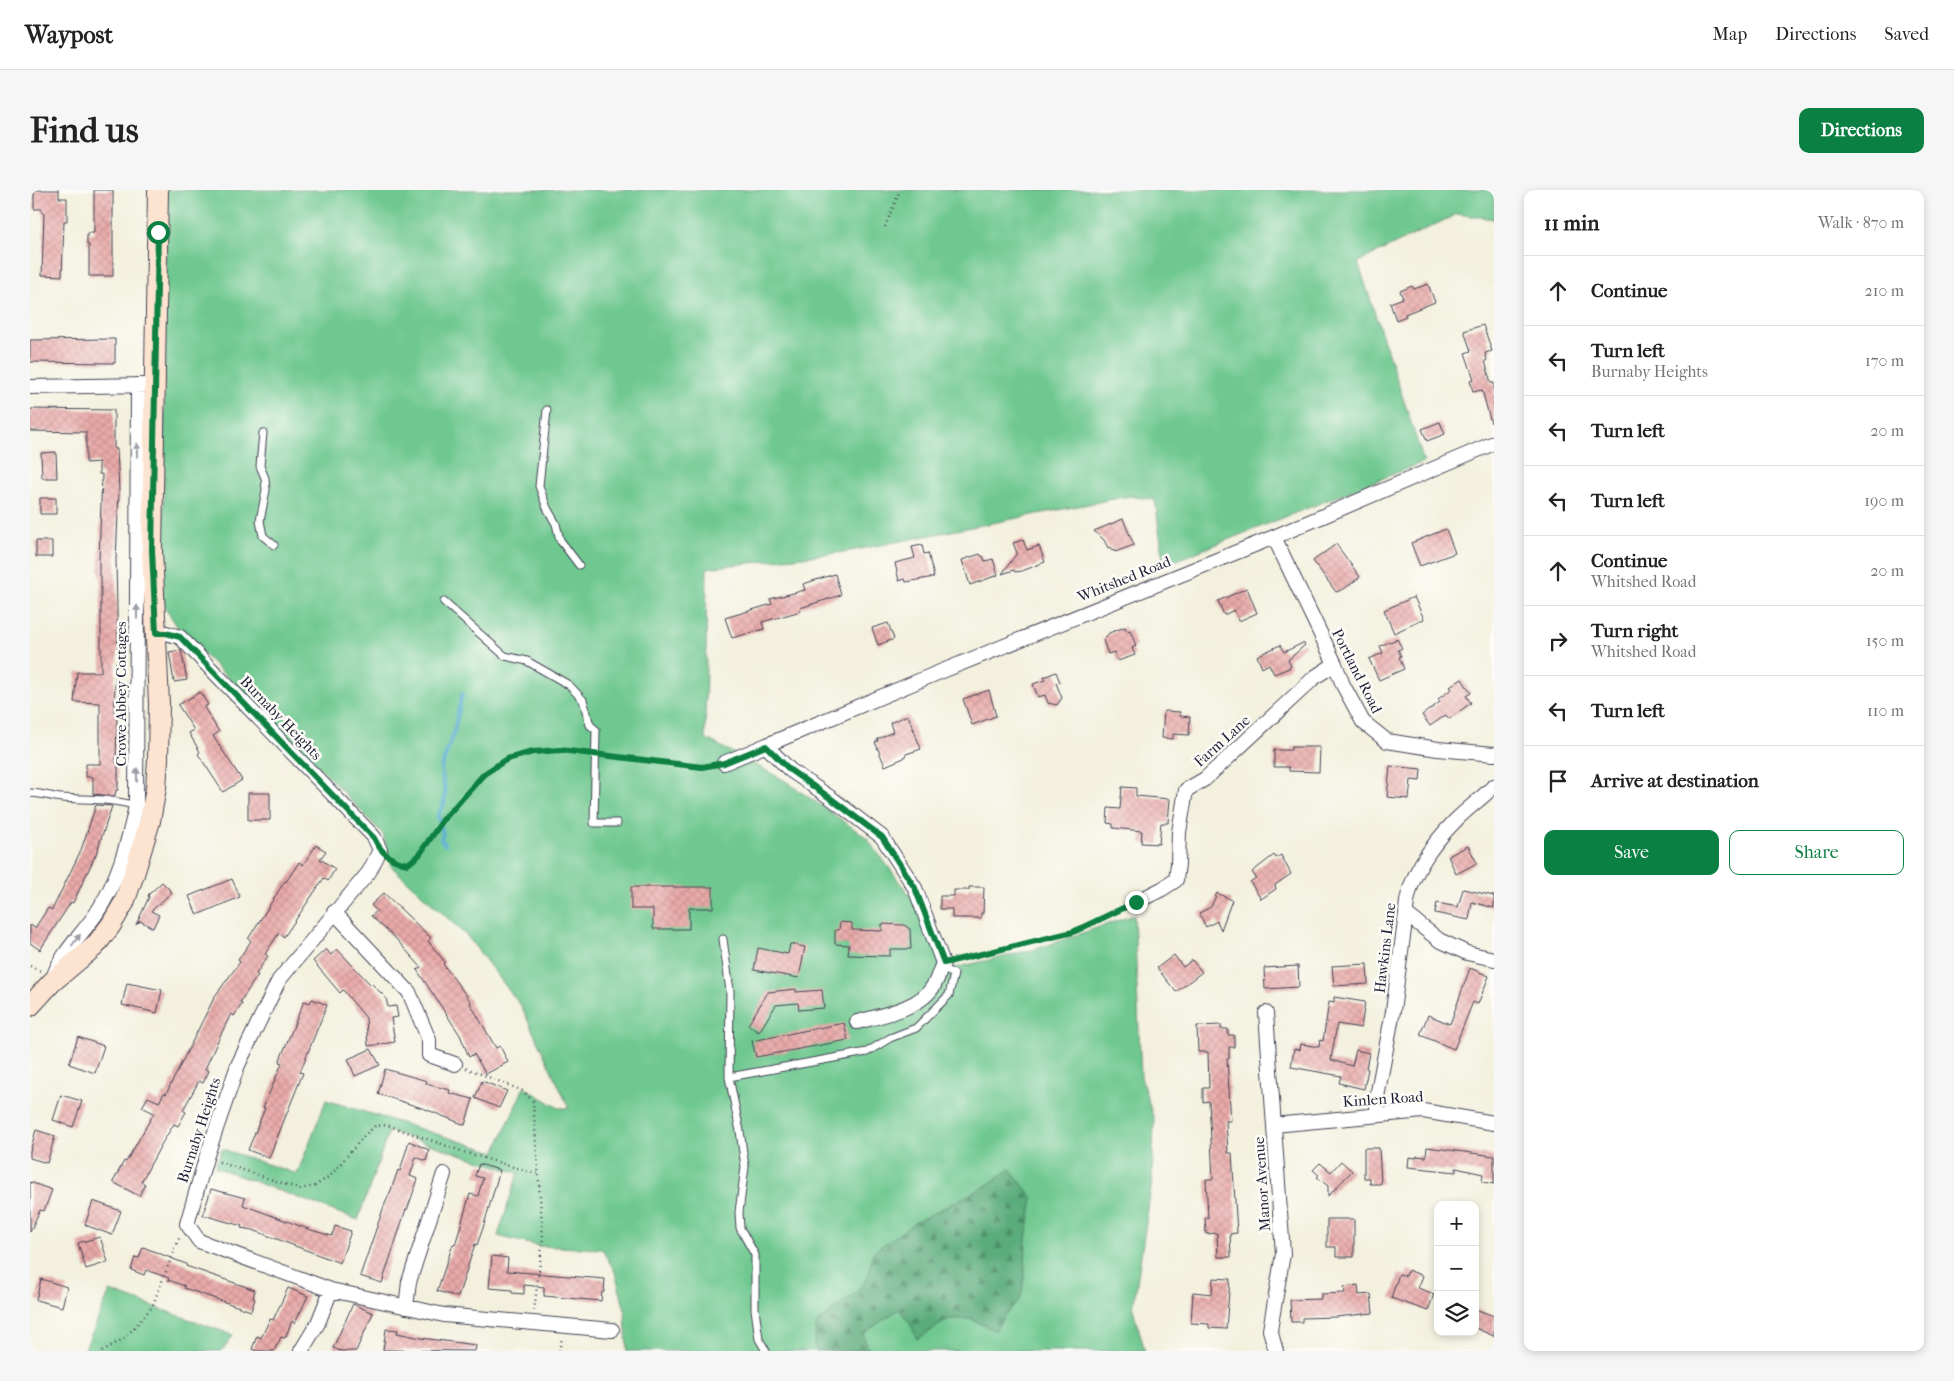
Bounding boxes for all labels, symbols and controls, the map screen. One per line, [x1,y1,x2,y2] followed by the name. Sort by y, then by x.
[25,21,113,49] text: Waypost
[1713,24,1747,45] text: Map
[1775,24,1856,45] text: Directions
[1884,24,1929,45] text: Saved
[1799,108,1924,153] button: Directions
[30,110,139,151] text: Find us
[1544,211,1599,235] text: 11 min
[1818,213,1904,232] text: Walk · 870 m
[147,221,170,244] route start
[1544,277,1572,305] icon: ahead
[1591,280,1667,302] text: Continue
[1865,281,1904,300] text: 210 m
[1591,340,1665,362] text: Turn left
[1544,347,1572,375] icon: left
[1865,351,1904,370] text: 170 m
[1591,362,1708,381] text: Burnaby Heights
[1544,417,1572,445] icon: left
[1591,420,1665,442] text: Turn left
[1870,421,1904,440] text: 20 m
[133,442,141,458] one-way arrow
[1544,487,1572,515] icon: left
[1591,490,1665,512] text: Turn left
[1864,491,1904,510] text: 190 m
[1591,550,1667,572] text: Continue
[1074,552,1174,606] street label: Whitshed Road
[1544,557,1572,585] icon: ahead
[1870,561,1904,580] text: 20 m
[1591,572,1696,591] text: Whitshed Road
[133,604,141,620] one-way arrow
[1591,620,1678,642] text: Turn right
[112,621,130,767] street label: Crowe Abbey Cottages
[1328,626,1386,717] street label: Portland Road
[1544,627,1572,655] icon: right
[1866,631,1904,650] text: 150 m
[1591,642,1696,661] text: Whitshed Road
[236,672,326,764] street label: Burnaby Heights
[1544,697,1572,725] icon: left
[1591,700,1665,722] text: Turn left
[1867,701,1904,720] text: 110 m
[1190,711,1254,771] street label: Farm Lane
[133,766,141,782] one-way arrow
[1544,767,1572,795] icon: arrive
[1591,770,1759,792] text: Arrive at destination
[1544,830,1719,875] button: Save
[1729,830,1904,875] button: Share
[1125,891,1148,914] route end
[1371,901,1400,994] street label: Hawkins Lane
[71,933,81,947] one-way arrow
[174,1075,225,1185] street label: Burnaby Heights
[1342,1087,1425,1111] street label: Kinlen Road
[1250,1136,1274,1232] street label: Manor Avenue
[1434,1201,1479,1336] map controls
[1434,1201,1479,1246] button: +
[1434,1246,1479,1291] button: −
[1434,1291,1479,1336] button: layers

